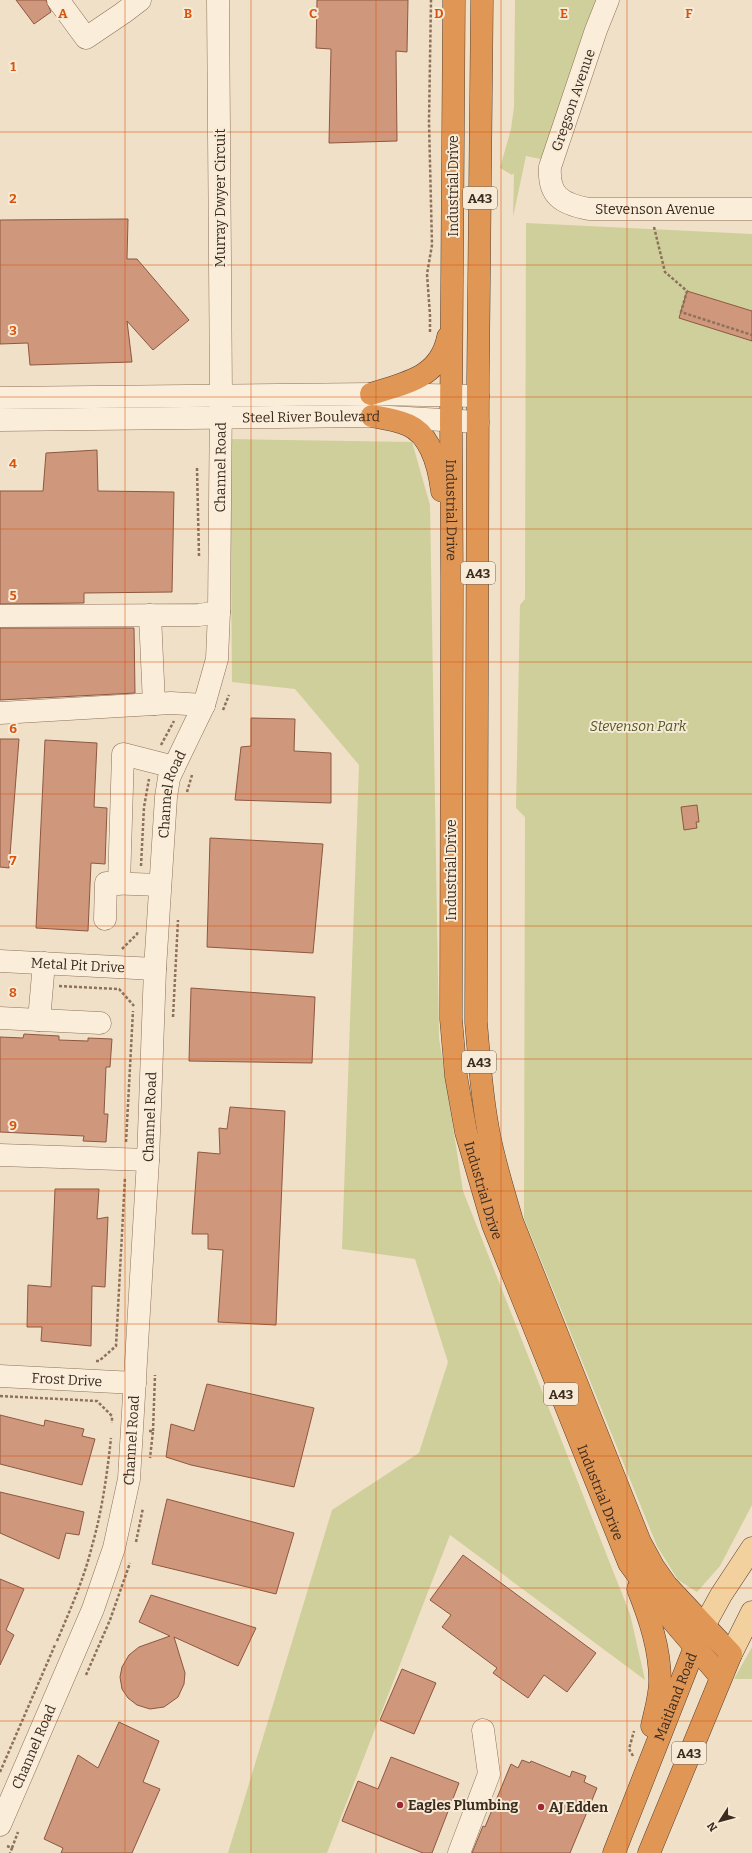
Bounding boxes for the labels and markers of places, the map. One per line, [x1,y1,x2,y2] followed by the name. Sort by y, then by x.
[408,1797,518,1814] place label: Eagles Plumbing
[549,1799,608,1816] place label: AJ Edden
[395,1800,405,1810] marker: Eagles Plumbing
[536,1802,546,1812] marker: AJ Edden

